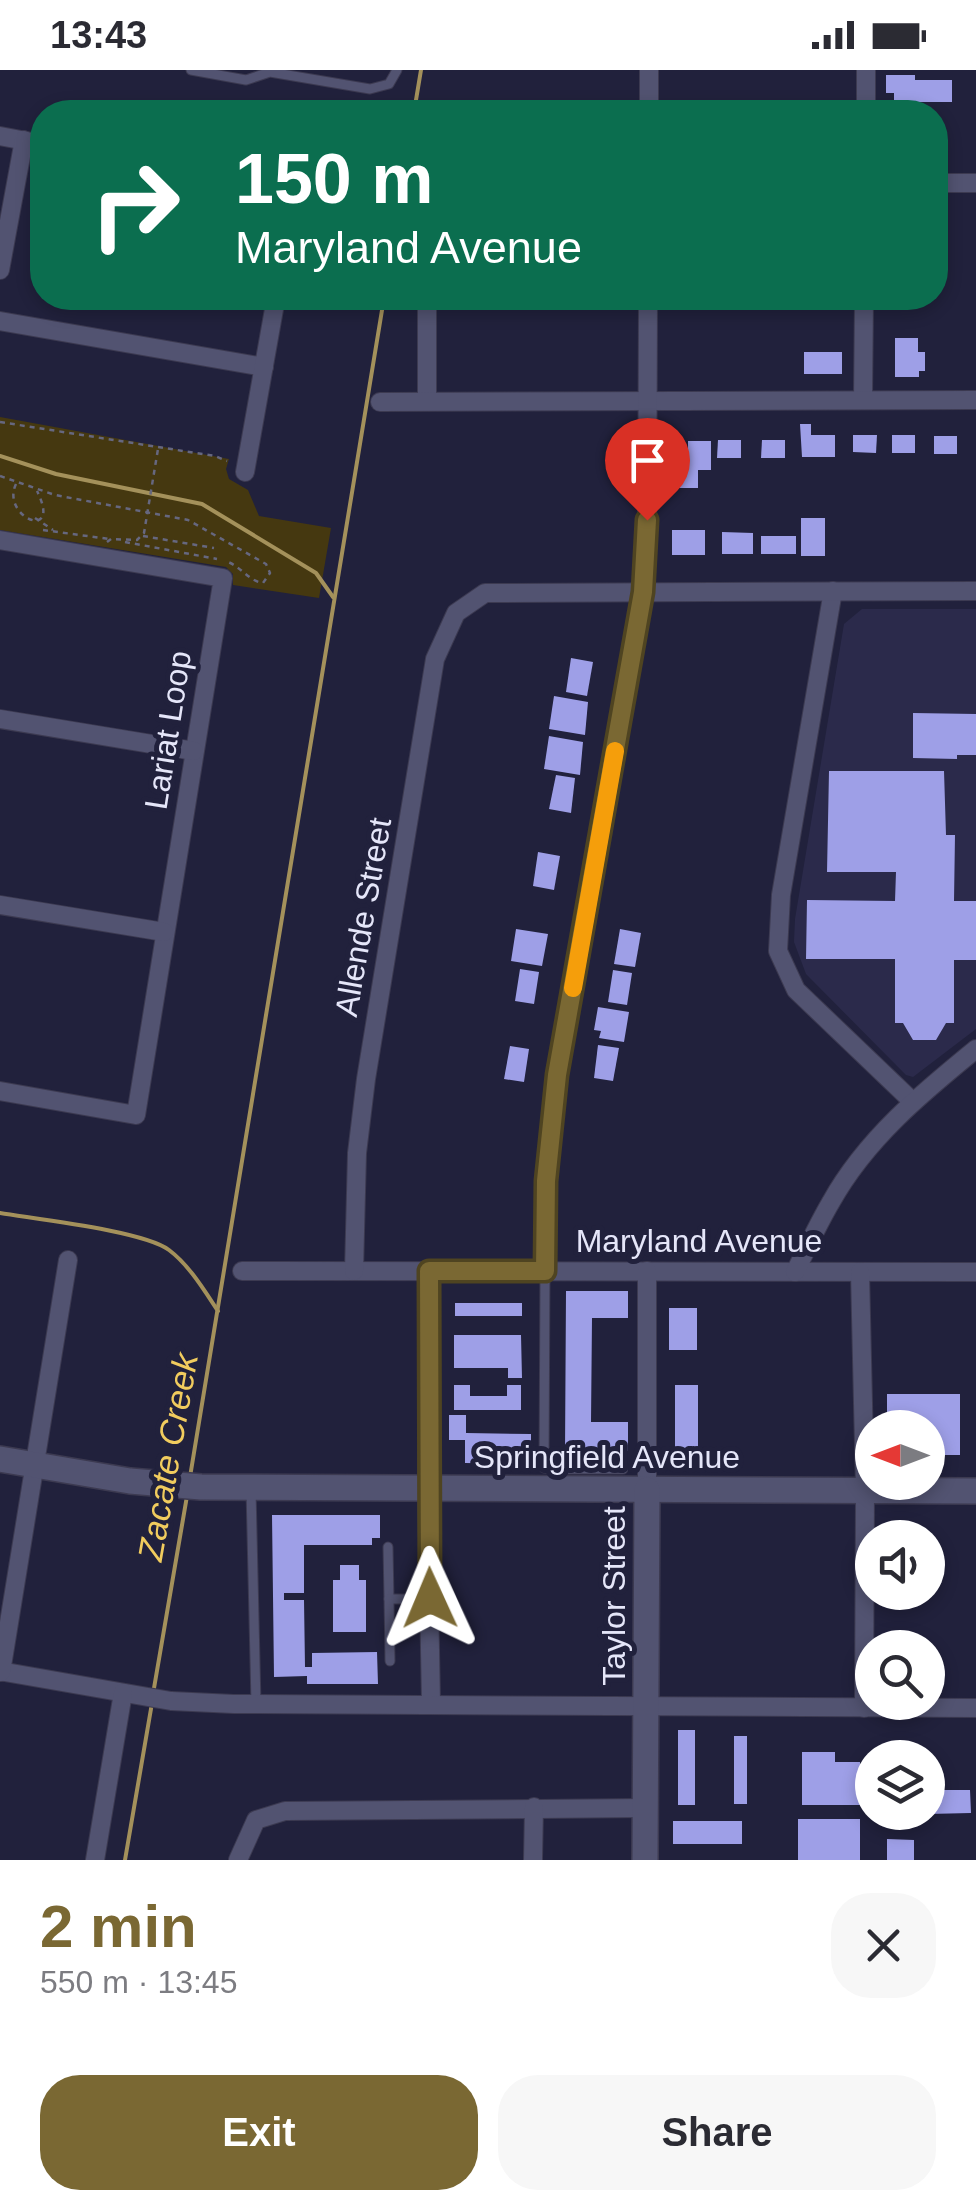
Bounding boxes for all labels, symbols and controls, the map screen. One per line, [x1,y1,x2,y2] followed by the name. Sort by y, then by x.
[50,14,147,56] text: 13:43
[70,140,200,270] icon: right
[235,140,433,218] text: 150 m
[235,222,582,273] text: Maryland Avenue
[605,418,690,521] pin
[620,433,675,488] icon: arrive
[138,648,198,812] street label: Lariat Loop
[328,815,398,1019] street label: Allende Street
[576,1223,822,1259] street label: Maryland Avenue
[130,1349,205,1565] water label: Zacate Creek
[855,1410,945,1500] north arrow
[855,1410,945,1830] map controls
[474,1439,740,1475] street label: Springfield Avenue
[596,1506,632,1686] street label: Taylor Street
[855,1520,945,1610] button: sound
[378,1546,482,1650] position arrow
[855,1630,945,1720] button: search
[855,1740,945,1830] button: layers
[40,1893,197,1960] text: 2 min
[831,1893,936,1998] button: close
[40,1964,237,2000] text: 550 m · 13:45
[40,2075,478,2190] button: Exit
[498,2075,936,2190] button: Share

